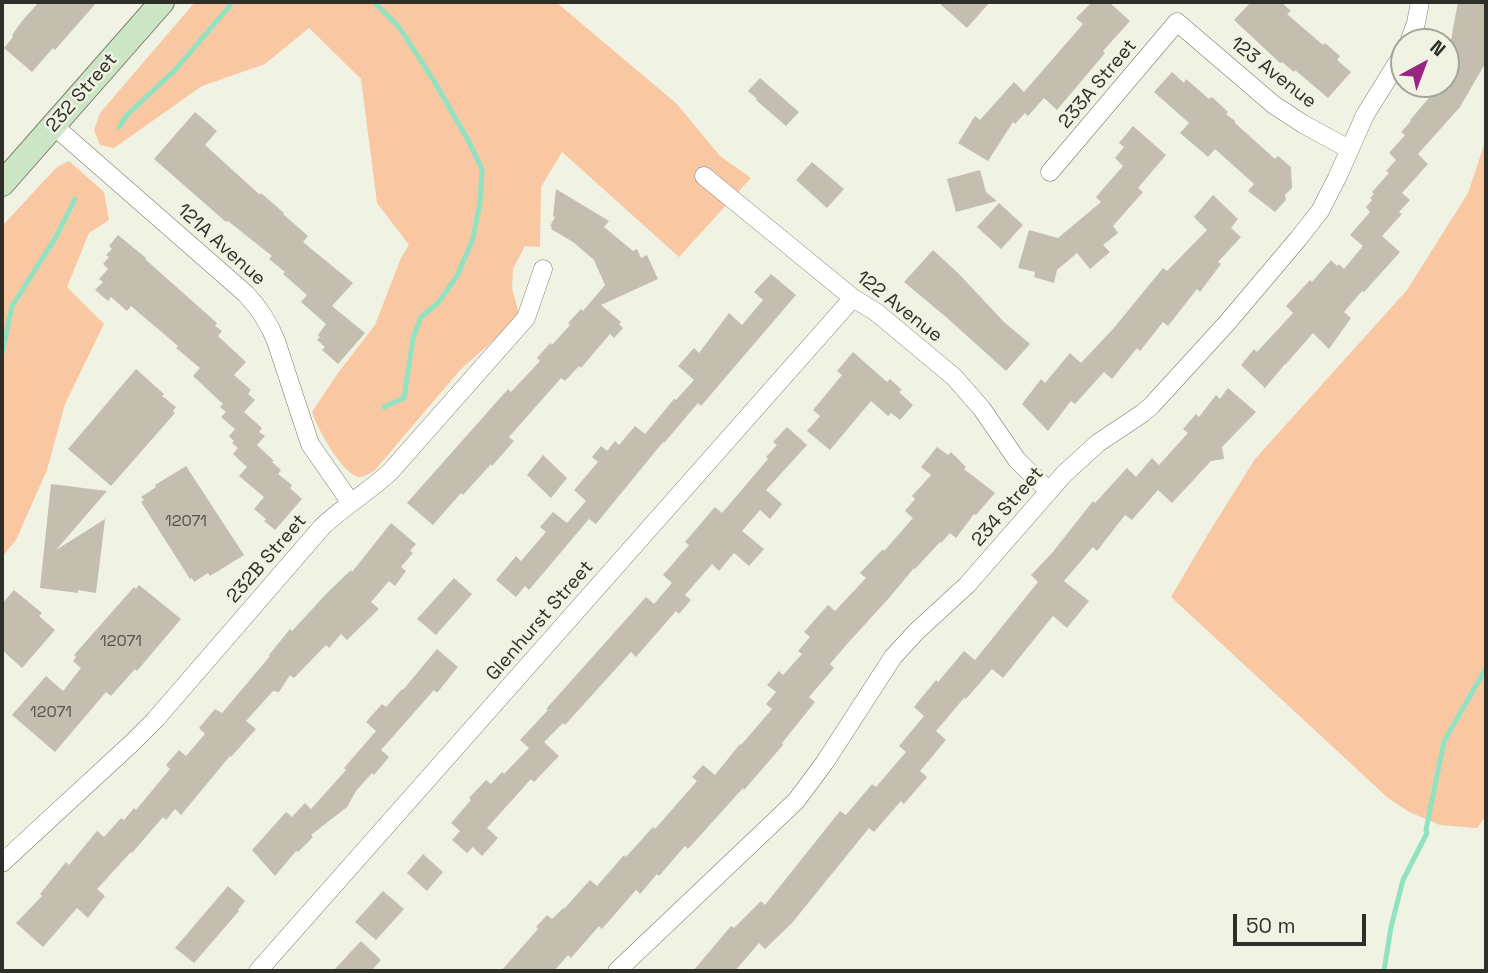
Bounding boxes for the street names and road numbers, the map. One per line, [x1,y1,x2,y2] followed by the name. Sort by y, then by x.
[1225,32,1321,114] street label: 123 Avenue
[1054,35,1142,133] street label: 233A Street
[41,49,123,137] street label: 232 Street
[172,199,270,291] street label: 121A Avenue
[851,266,947,348] street label: 122 Avenue
[967,463,1049,551] street label: 234 Street
[222,510,312,608] street label: 232B Street
[482,556,598,686] street label: Glenhurst Street

